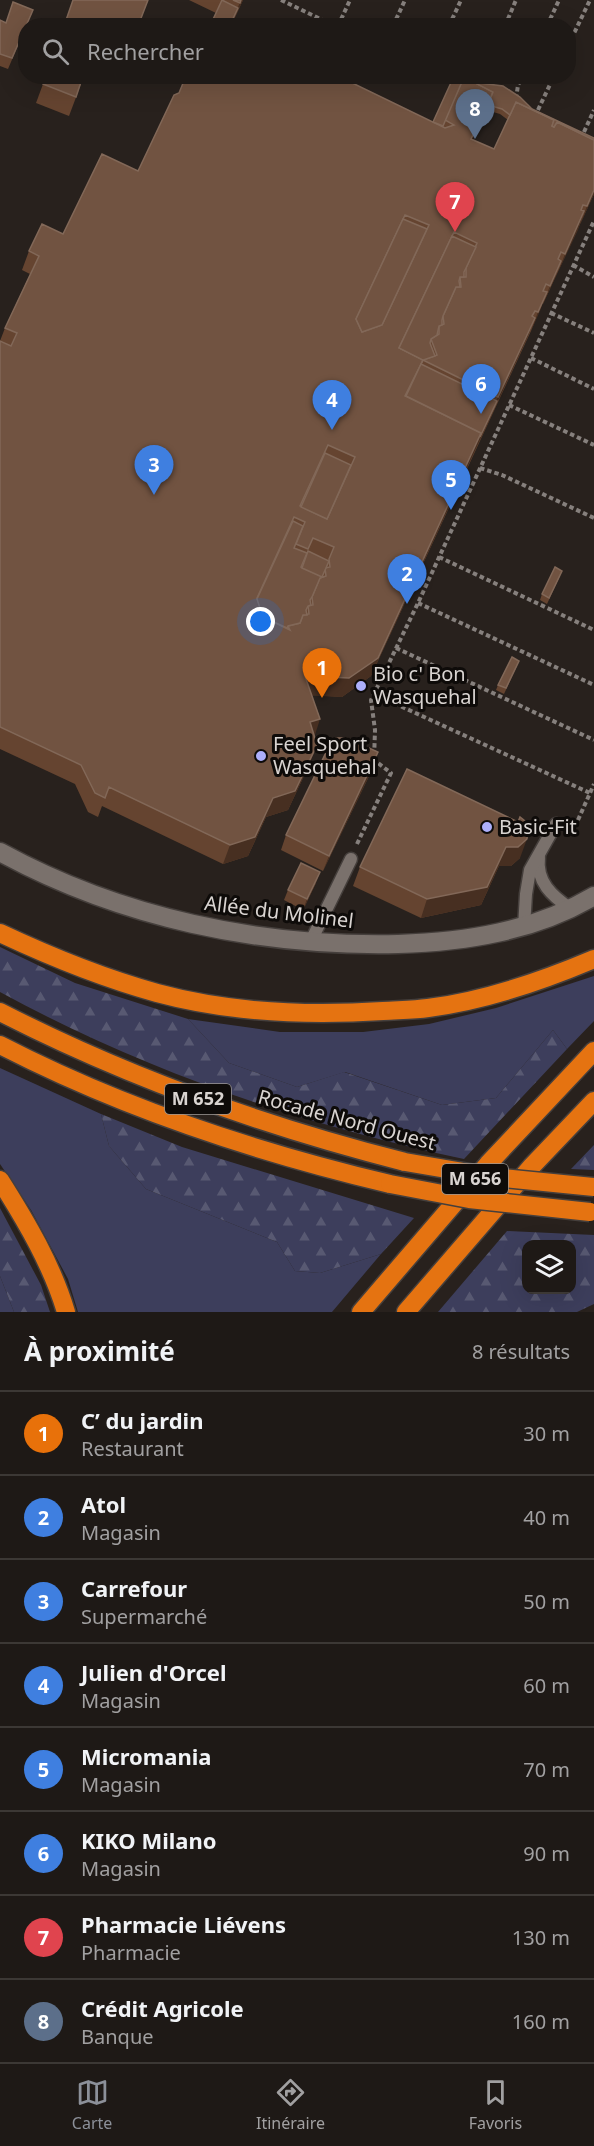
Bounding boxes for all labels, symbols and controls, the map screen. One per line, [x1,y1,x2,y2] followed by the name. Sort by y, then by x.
[18,18,576,84] search box
[39,35,72,68] icon: search
[87,36,204,66] text: Rechercher
[456,90,494,139] pin: 8
[436,182,474,232] pin: 7
[462,364,500,414] pin: 6
[312,380,352,430] pin: 4
[134,446,174,495] pin: 3
[432,460,470,510] pin: 5
[388,554,426,604] pin: 2
[246,607,275,636] your location
[302,648,342,698] pin: 1
[373,660,477,710] place label: Bio c' Bon Wasquehal
[354,679,368,693] marker: Bio c' Bon Wasquehal
[273,730,377,780] place label: Feel Sport Wasquehal
[254,749,268,763] marker: Feel Sport Wasquehal
[499,813,577,840] place label: Basic-Fit
[480,820,494,834] marker: Basic-Fit
[203,889,355,934] street label: Allée du Molinel
[255,1083,439,1156] street label: Rocade Nord Ouest
[165,1084,231,1114] road number: M 652
[442,1164,508,1194] road number: M 656
[522,1240,576,1294] map controls
[522,1240,576,1294] button: layers
[24,1333,175,1369] text: À proximité
[472,1338,570,1365] text: 8 résultats
[81,1405,203,1435] text: C’ du jardin
[38,1420,49,1447] text: 1
[523,1420,570,1447] text: 30 m
[81,1435,184,1462] text: Restaurant
[81,1489,126,1519] text: Atol
[38,1504,49,1531] text: 2
[523,1504,570,1531] text: 40 m
[81,1519,161,1546] text: Magasin
[81,1573,187,1603] text: Carrefour
[38,1588,49,1615] text: 3
[523,1588,570,1615] text: 50 m
[81,1603,207,1630] text: Supermarché
[81,1657,226,1687] text: Julien d'Orcel
[38,1672,49,1699] text: 4
[523,1672,570,1699] text: 60 m
[81,1687,161,1714] text: Magasin
[81,1741,212,1771] text: Micromania
[38,1756,49,1783] text: 5
[523,1756,570,1783] text: 70 m
[81,1771,161,1798] text: Magasin
[81,1825,217,1855] text: KIKO Milano
[38,1840,49,1867] text: 6
[523,1840,570,1867] text: 90 m
[81,1855,161,1882] text: Magasin
[81,1909,286,1939] text: Pharmacie Liévens
[38,1924,49,1951] text: 7
[512,1924,570,1951] text: 130 m
[81,1939,181,1966] text: Pharmacie
[81,1993,244,2023] text: Crédit Agricole
[38,2008,49,2035] text: 8
[512,2008,570,2035] text: 160 m
[81,2023,154,2050] text: Banque
[72,2076,112,2134] tab: Carte
[256,2076,325,2134] tab: Itinéraire
[469,2076,522,2134] tab: Favoris

